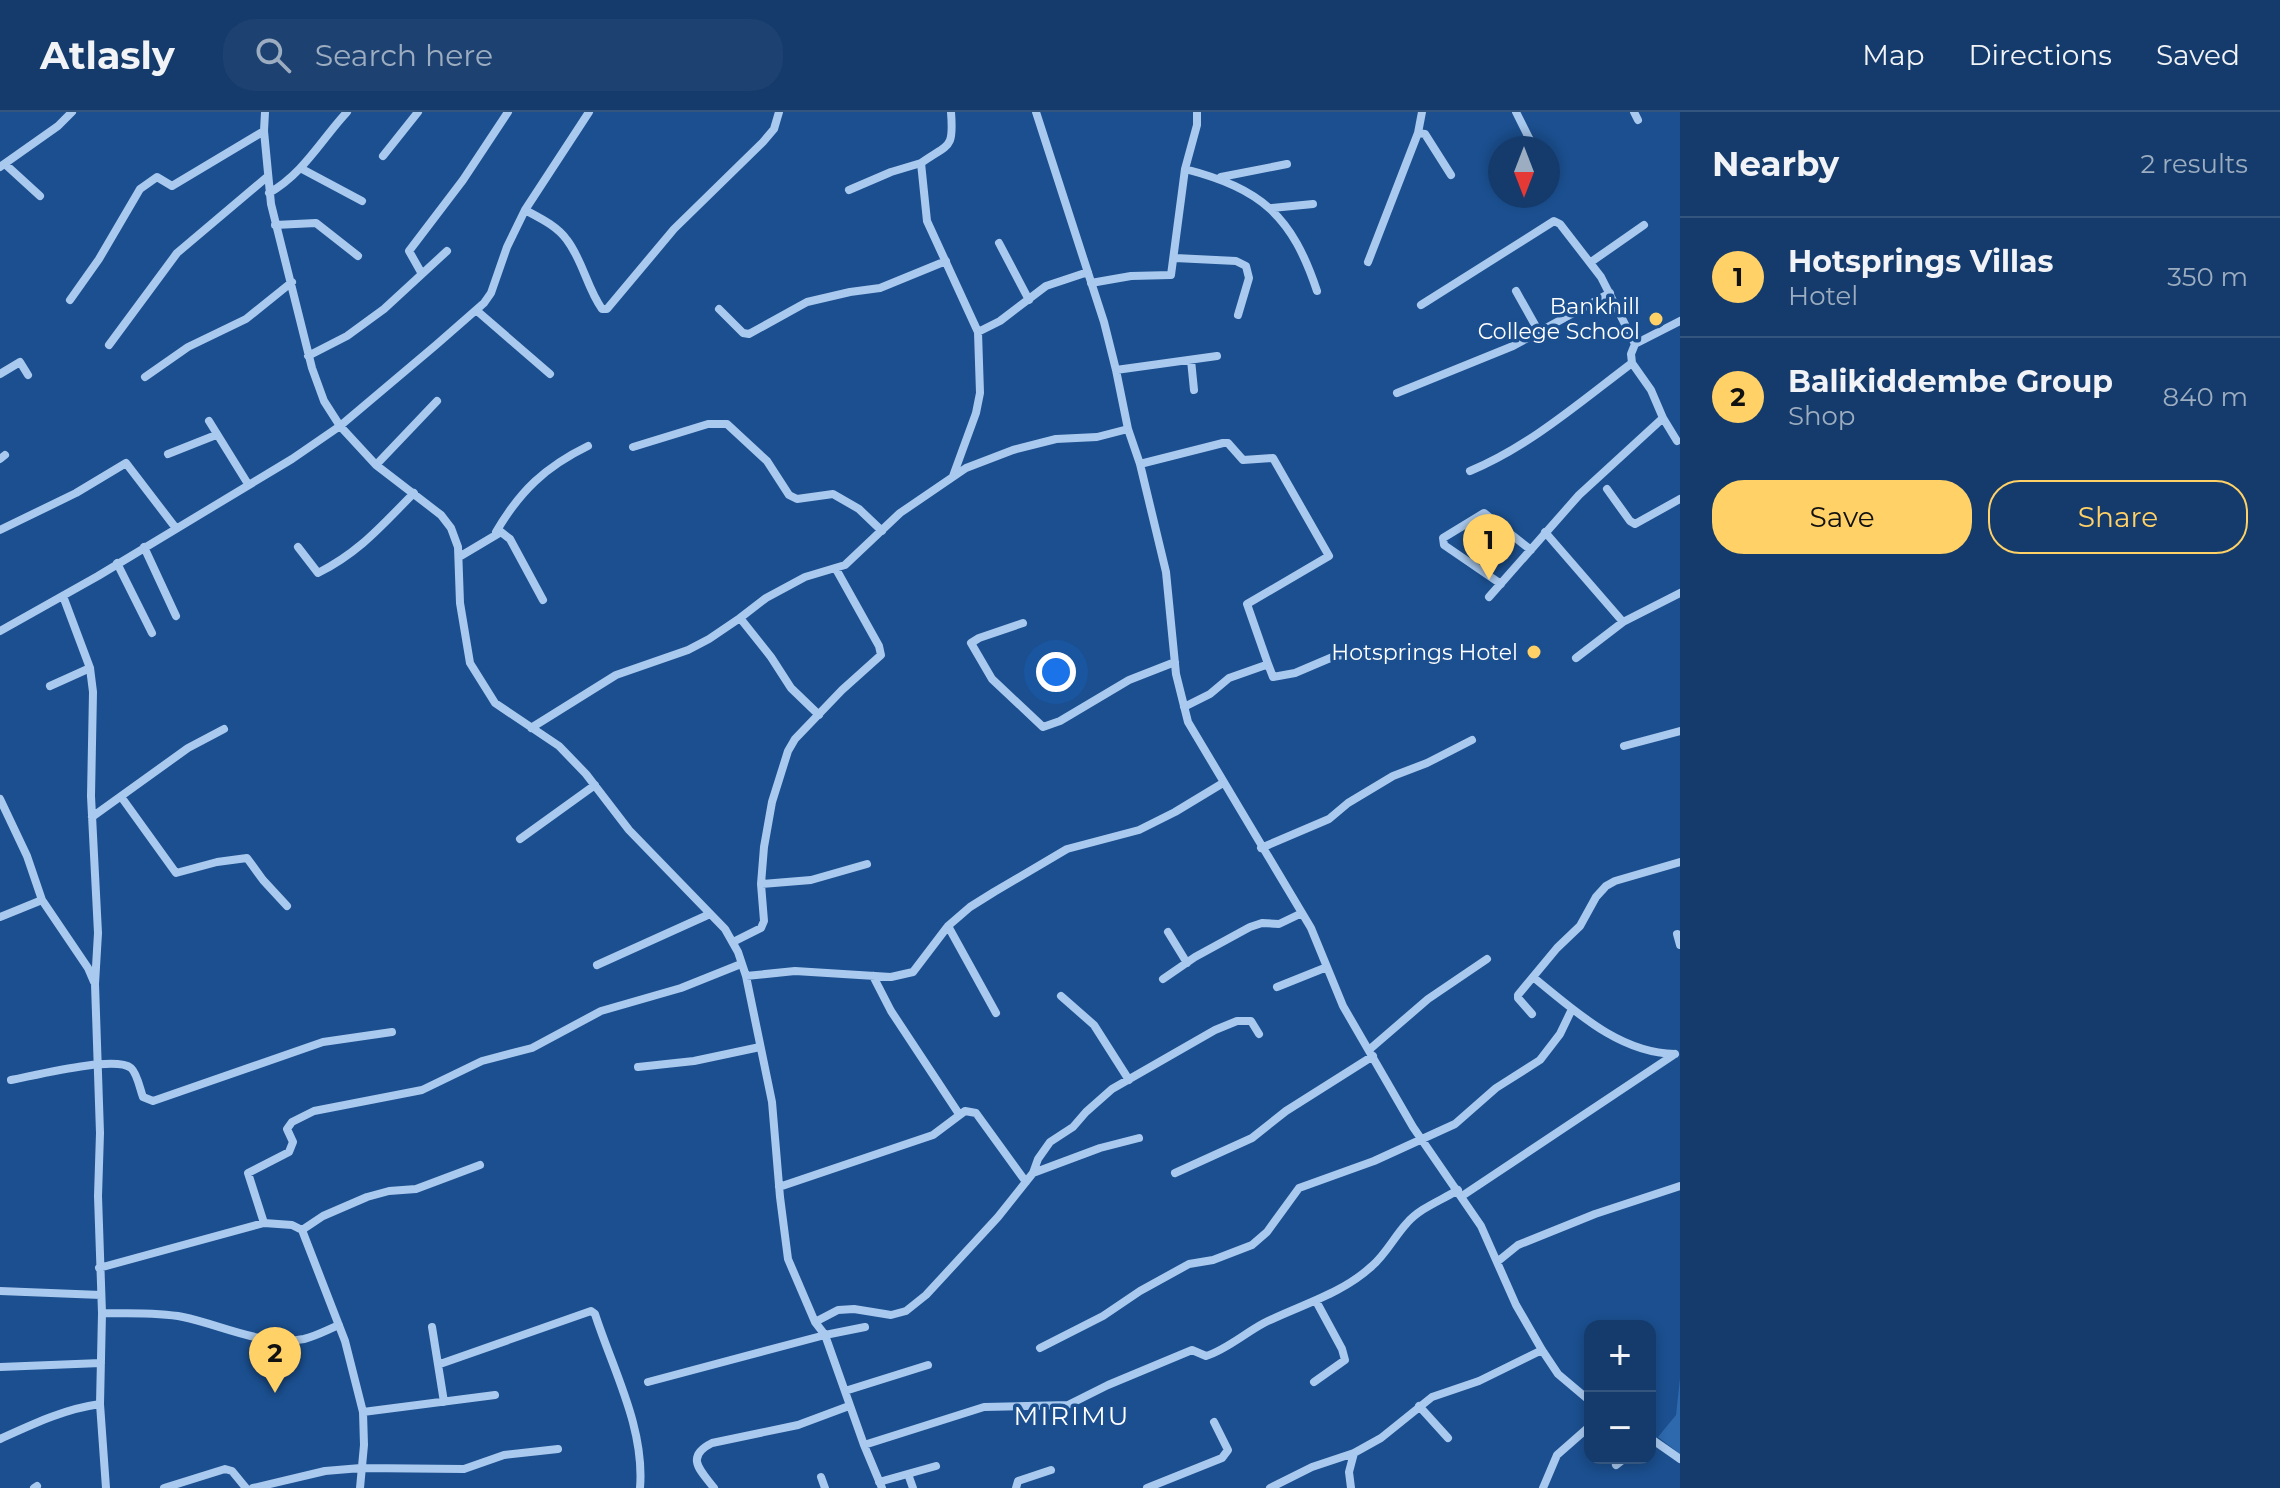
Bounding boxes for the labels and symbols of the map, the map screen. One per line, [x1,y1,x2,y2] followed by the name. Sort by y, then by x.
[1488,136,1560,208] north arrow
[1478,293,1640,345] place label: Bankhill College School
[1647,310,1665,328] marker: Bankhill College School
[1463,514,1515,580] pin: 1
[1331,639,1518,666] place label: Hotsprings Hotel
[1525,643,1543,661] marker: Hotsprings Hotel
[1036,652,1076,692] your location
[249,1327,301,1393] pin: 2
[1014,1400,1130,1432] district label: MIRIMU

